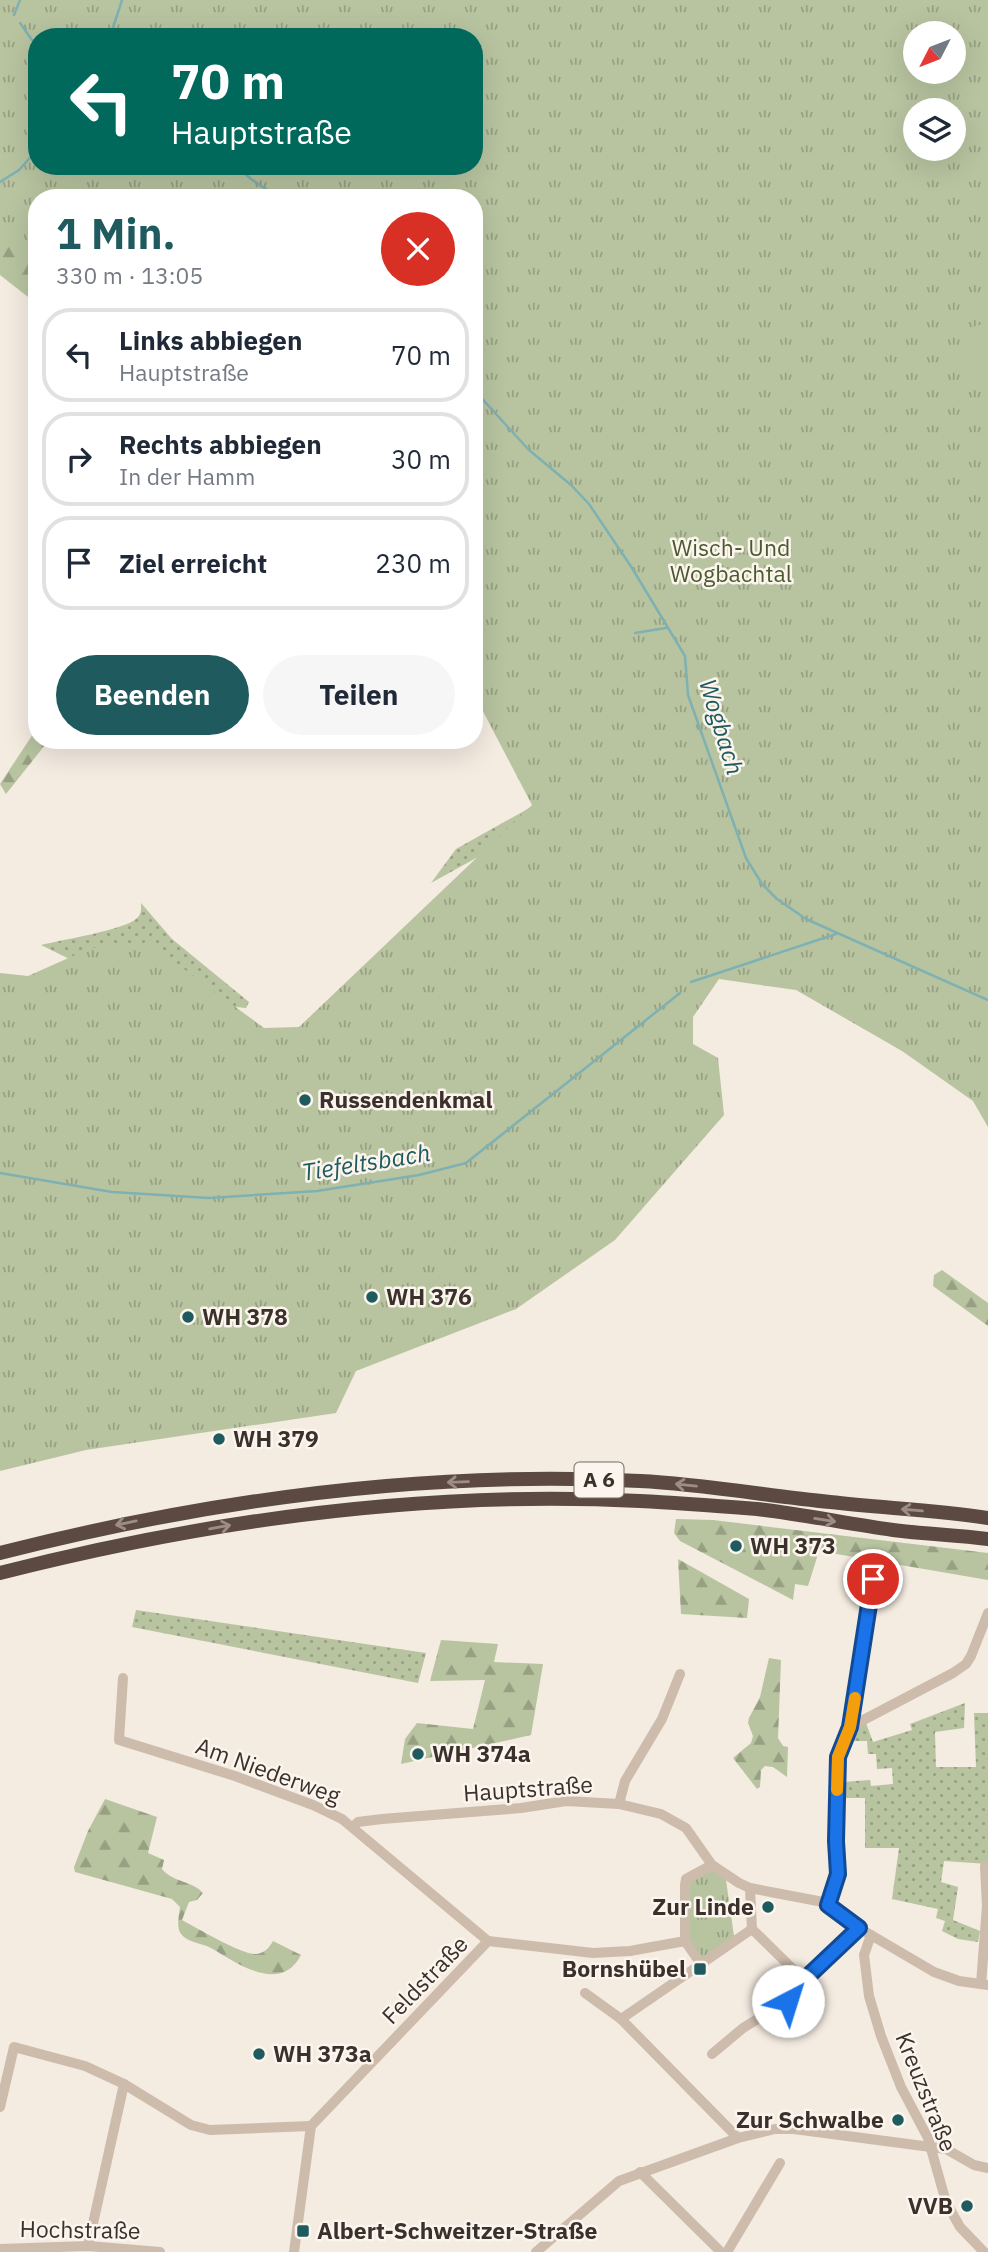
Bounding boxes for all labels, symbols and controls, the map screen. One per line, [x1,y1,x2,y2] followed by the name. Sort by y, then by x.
[903,21,966,84] north arrow
[903,21,966,161] map controls
[171,49,285,112] text: 70 m
[56,56,147,147] icon: left
[903,98,966,161] button: layers
[171,111,352,153] text: Hauptstraße
[56,206,176,261] text: 1 Min.
[381,212,455,286] button: close
[56,260,203,290] text: 330 m · 13:05
[119,323,302,357] text: Links abbiegen
[60,336,98,374] icon: left
[391,338,451,372] text: 70 m
[119,357,249,387] text: Hauptstraße
[119,427,322,461] text: Rechts abbiegen
[60,440,98,478] icon: right
[391,442,451,476] text: 30 m
[119,461,255,491] text: In der Hamm
[670,532,792,588] park label: Wisch- Und Wogbachtal
[60,544,98,582] icon: arrive
[119,546,267,580] text: Ziel erreicht
[375,546,451,580] text: 230 m
[56,655,249,735] button: Beenden
[263,655,455,735] button: Teilen
[692,675,752,779] water label: Wogbach
[319,1084,492,1114] place label: Russendenkmal
[297,1092,313,1108] marker: Russendenkmal
[299,1136,432,1188] water label: Tiefeltsbach
[386,1281,472,1311] place label: WH 376
[364,1289,380,1305] marker: WH 376
[202,1301,288,1331] place label: WH 378
[180,1309,196,1325] marker: WH 378
[233,1423,319,1453] place label: WH 379
[211,1431,227,1447] marker: WH 379
[574,1462,624,1498] road number: A 6
[447,1476,470,1489] one-way arrow
[675,1478,697,1491] one-way arrow
[901,1503,923,1516] one-way arrow
[813,1513,836,1526] one-way arrow
[115,1516,138,1530] one-way arrow
[208,1520,231,1533] one-way arrow
[750,1530,836,1560] place label: WH 373
[728,1538,744,1554] marker: WH 373
[843,1549,903,1609] pin
[854,1560,892,1598] icon: arrive
[192,1730,345,1810] street label: Am Niederweg
[432,1738,531,1768] place label: WH 374a
[410,1746,426,1762] marker: WH 374a
[462,1769,594,1807] street label: Hauptstraße
[652,1891,754,1921] place label: Zur Linde
[760,1899,776,1915] marker: Zur Linde
[375,1929,474,2030] street label: Feldstraße
[562,1953,686,1983] place label: Bornshübel
[692,1961,708,1977] marker: Bornshübel
[751,1964,825,2038] position arrow
[889,2028,964,2156] street label: Kreuzstraße
[273,2038,372,2068] place label: WH 373a
[251,2046,267,2062] marker: WH 373a
[736,2104,884,2134] place label: Zur Schwalbe
[890,2112,906,2128] marker: Zur Schwalbe
[908,2190,953,2220] place label: VVB
[959,2198,975,2214] marker: VVB
[19,2213,141,2245] street label: Hochstraße
[317,2215,597,2245] place label: Albert-Schweitzer-Straße
[295,2223,311,2239] marker: Albert-Schweitzer-Straße

